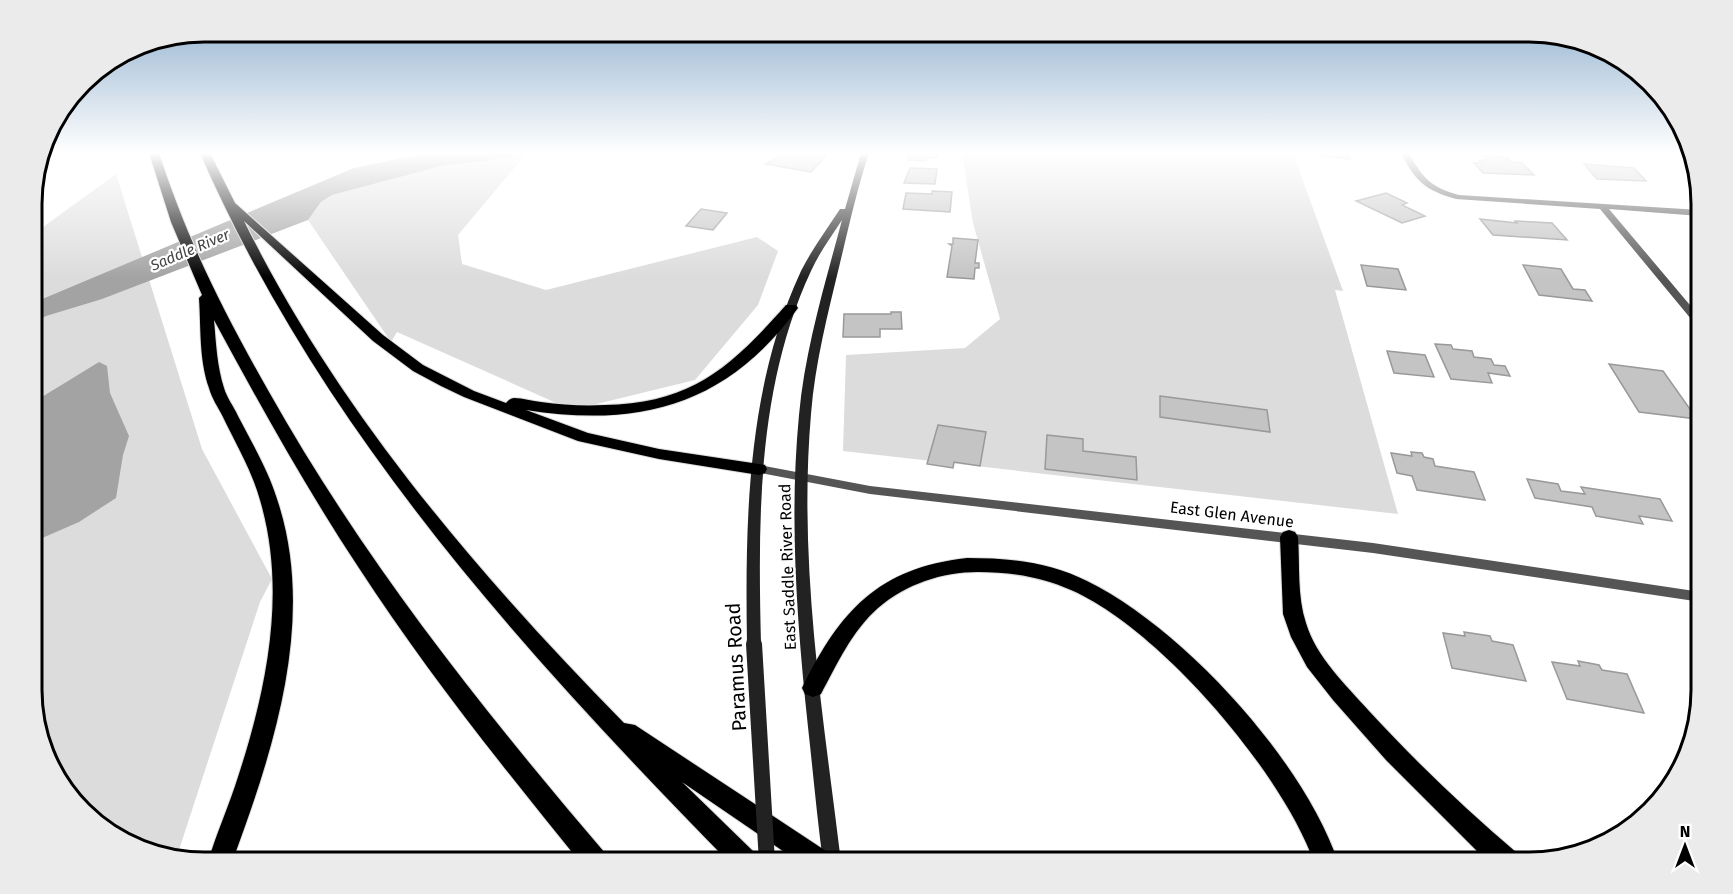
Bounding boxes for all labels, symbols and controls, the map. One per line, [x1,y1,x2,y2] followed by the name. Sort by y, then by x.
[147,225,233,275] water label: Saddle River
[775,483,800,651] street label: East Saddle River Road
[1169,497,1295,532] street label: East Glen Avenue
[721,602,751,732] street label: Paramus Road
[1655,816,1715,876] north arrow
[1680,822,1690,841] text: N

